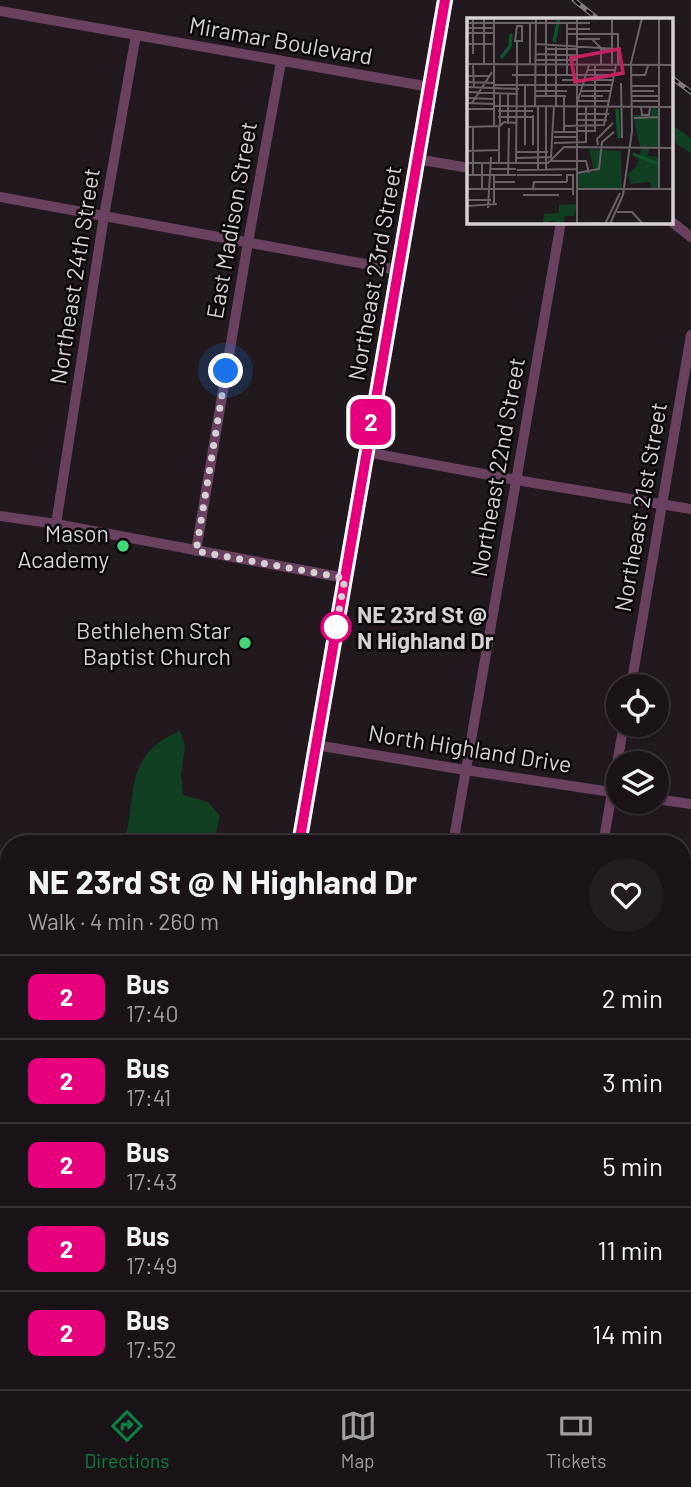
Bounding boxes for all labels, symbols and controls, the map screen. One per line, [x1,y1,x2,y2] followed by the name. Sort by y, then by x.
[187,10,375,70] street label: Miramar Boulevard
[467,18,674,224] inset map
[200,119,262,321] street label: East Madison Street
[341,163,407,383] street label: Northeast 23rd Street
[43,166,105,386] street label: Northeast 24th Street
[208,353,243,388] your location
[464,355,530,579] street label: Northeast 22nd Street
[348,399,394,445] line badge: 2
[608,400,672,614] street label: Northeast 21st Street
[364,407,378,436] text: 2
[17,519,109,573] place label: Mason Academy
[115,538,131,554] marker: Mason Academy
[357,600,494,654] place label: NE 23rd St @ N Highland Dr
[321,612,351,642] marker: NE 23rd St @ N Highland Dr
[76,616,232,670] place label: Bethlehem Star Baptist Church
[237,635,253,651] marker: Bethlehem Star Baptist Church
[606,674,669,814] map controls
[606,674,669,737] button: locate
[366,718,574,778] street label: North Highland Drive
[606,751,669,814] button: layers
[589,858,663,932] button: heart
[28,861,417,901] text: NE 23rd St @ N Highland Dr
[28,907,219,935] text: Walk · 4 min · 260 m
[126,968,169,999] text: Bus
[60,982,73,1011] text: 2
[602,982,663,1013] text: 2 min
[126,999,178,1027] text: 17:40
[126,1052,169,1083] text: Bus
[60,1066,73,1095] text: 2
[602,1066,663,1097] text: 3 min
[126,1083,171,1111] text: 17:41
[126,1136,169,1167] text: Bus
[60,1150,73,1179] text: 2
[602,1150,663,1181] text: 5 min
[126,1167,177,1195] text: 17:43
[126,1220,169,1251] text: Bus
[60,1234,73,1263] text: 2
[597,1234,663,1265] text: 11 min
[126,1251,177,1279] text: 17:49
[126,1304,169,1335] text: Bus
[60,1318,73,1347] text: 2
[592,1318,663,1349] text: 14 min
[126,1335,177,1363] text: 17:52
[85,1407,170,1472] tab: Directions
[339,1407,377,1472] tab: Map
[546,1407,606,1472] tab: Tickets

